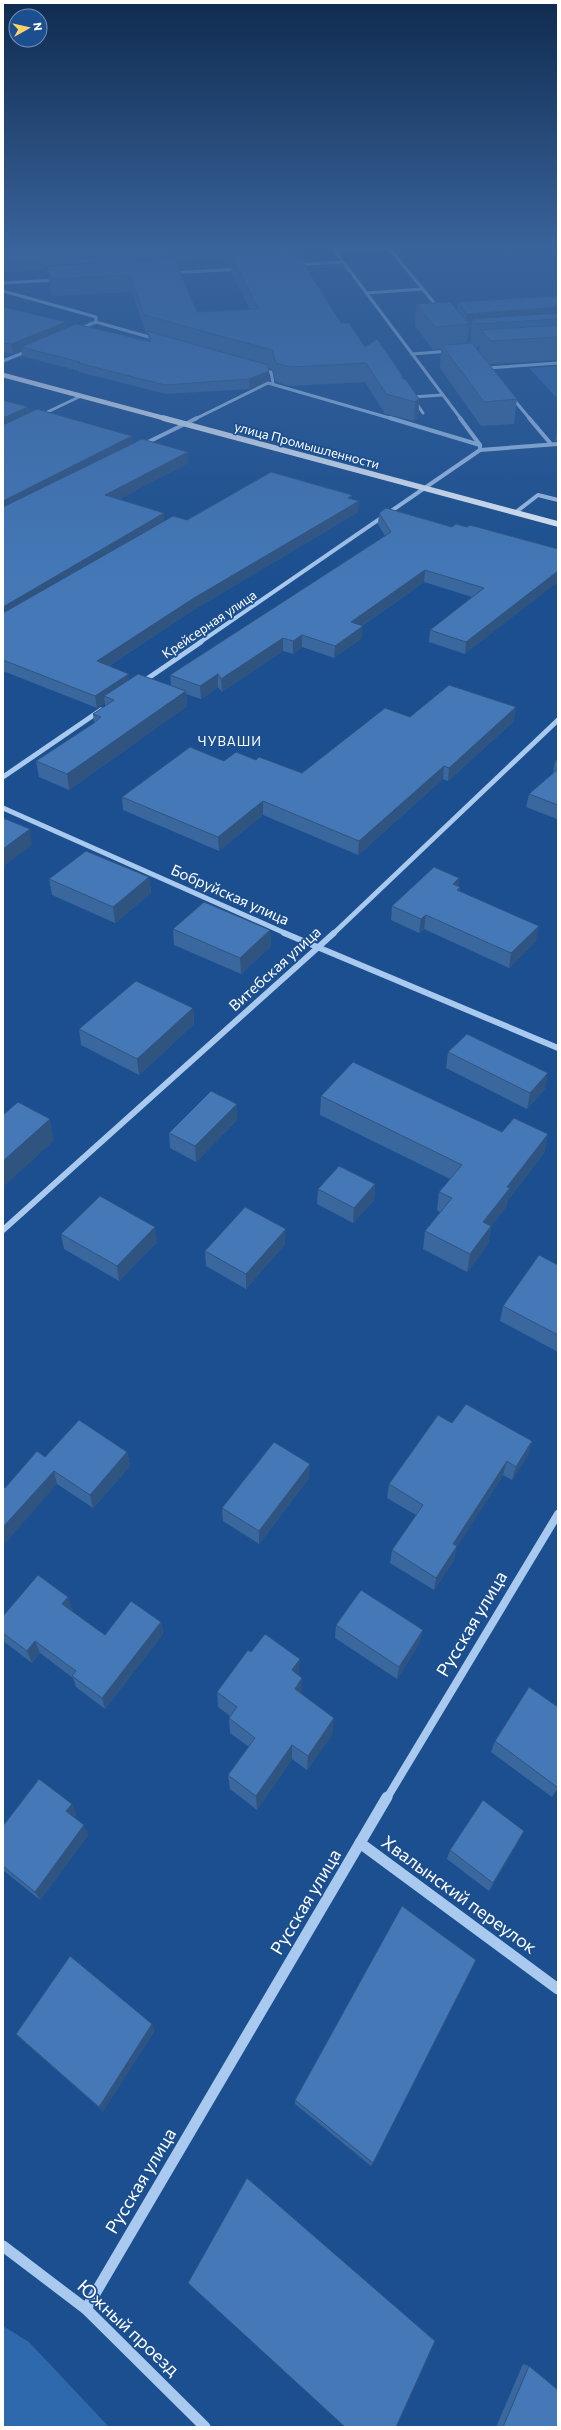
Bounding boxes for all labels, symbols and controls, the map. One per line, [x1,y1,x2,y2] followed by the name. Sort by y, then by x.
[8,8,48,48] north arrow
[31,22,45,32] text: N
[233,418,381,472] street label: улица Промышленности
[159,586,259,662] street label: Крейсерная улица
[198,733,262,749] district label: ЧУВАШИ
[169,860,292,928] street label: Бобруйская улица
[225,922,324,1014] street label: Витебская улица
[431,1567,511,1680] street label: Русская улица
[378,1830,542,1958] street label: Хвалынский переулок
[265,1845,345,1958] street label: Русская улица
[100,2124,180,2237] street label: Русская улица
[73,2275,184,2380] street label: Южный проезд

